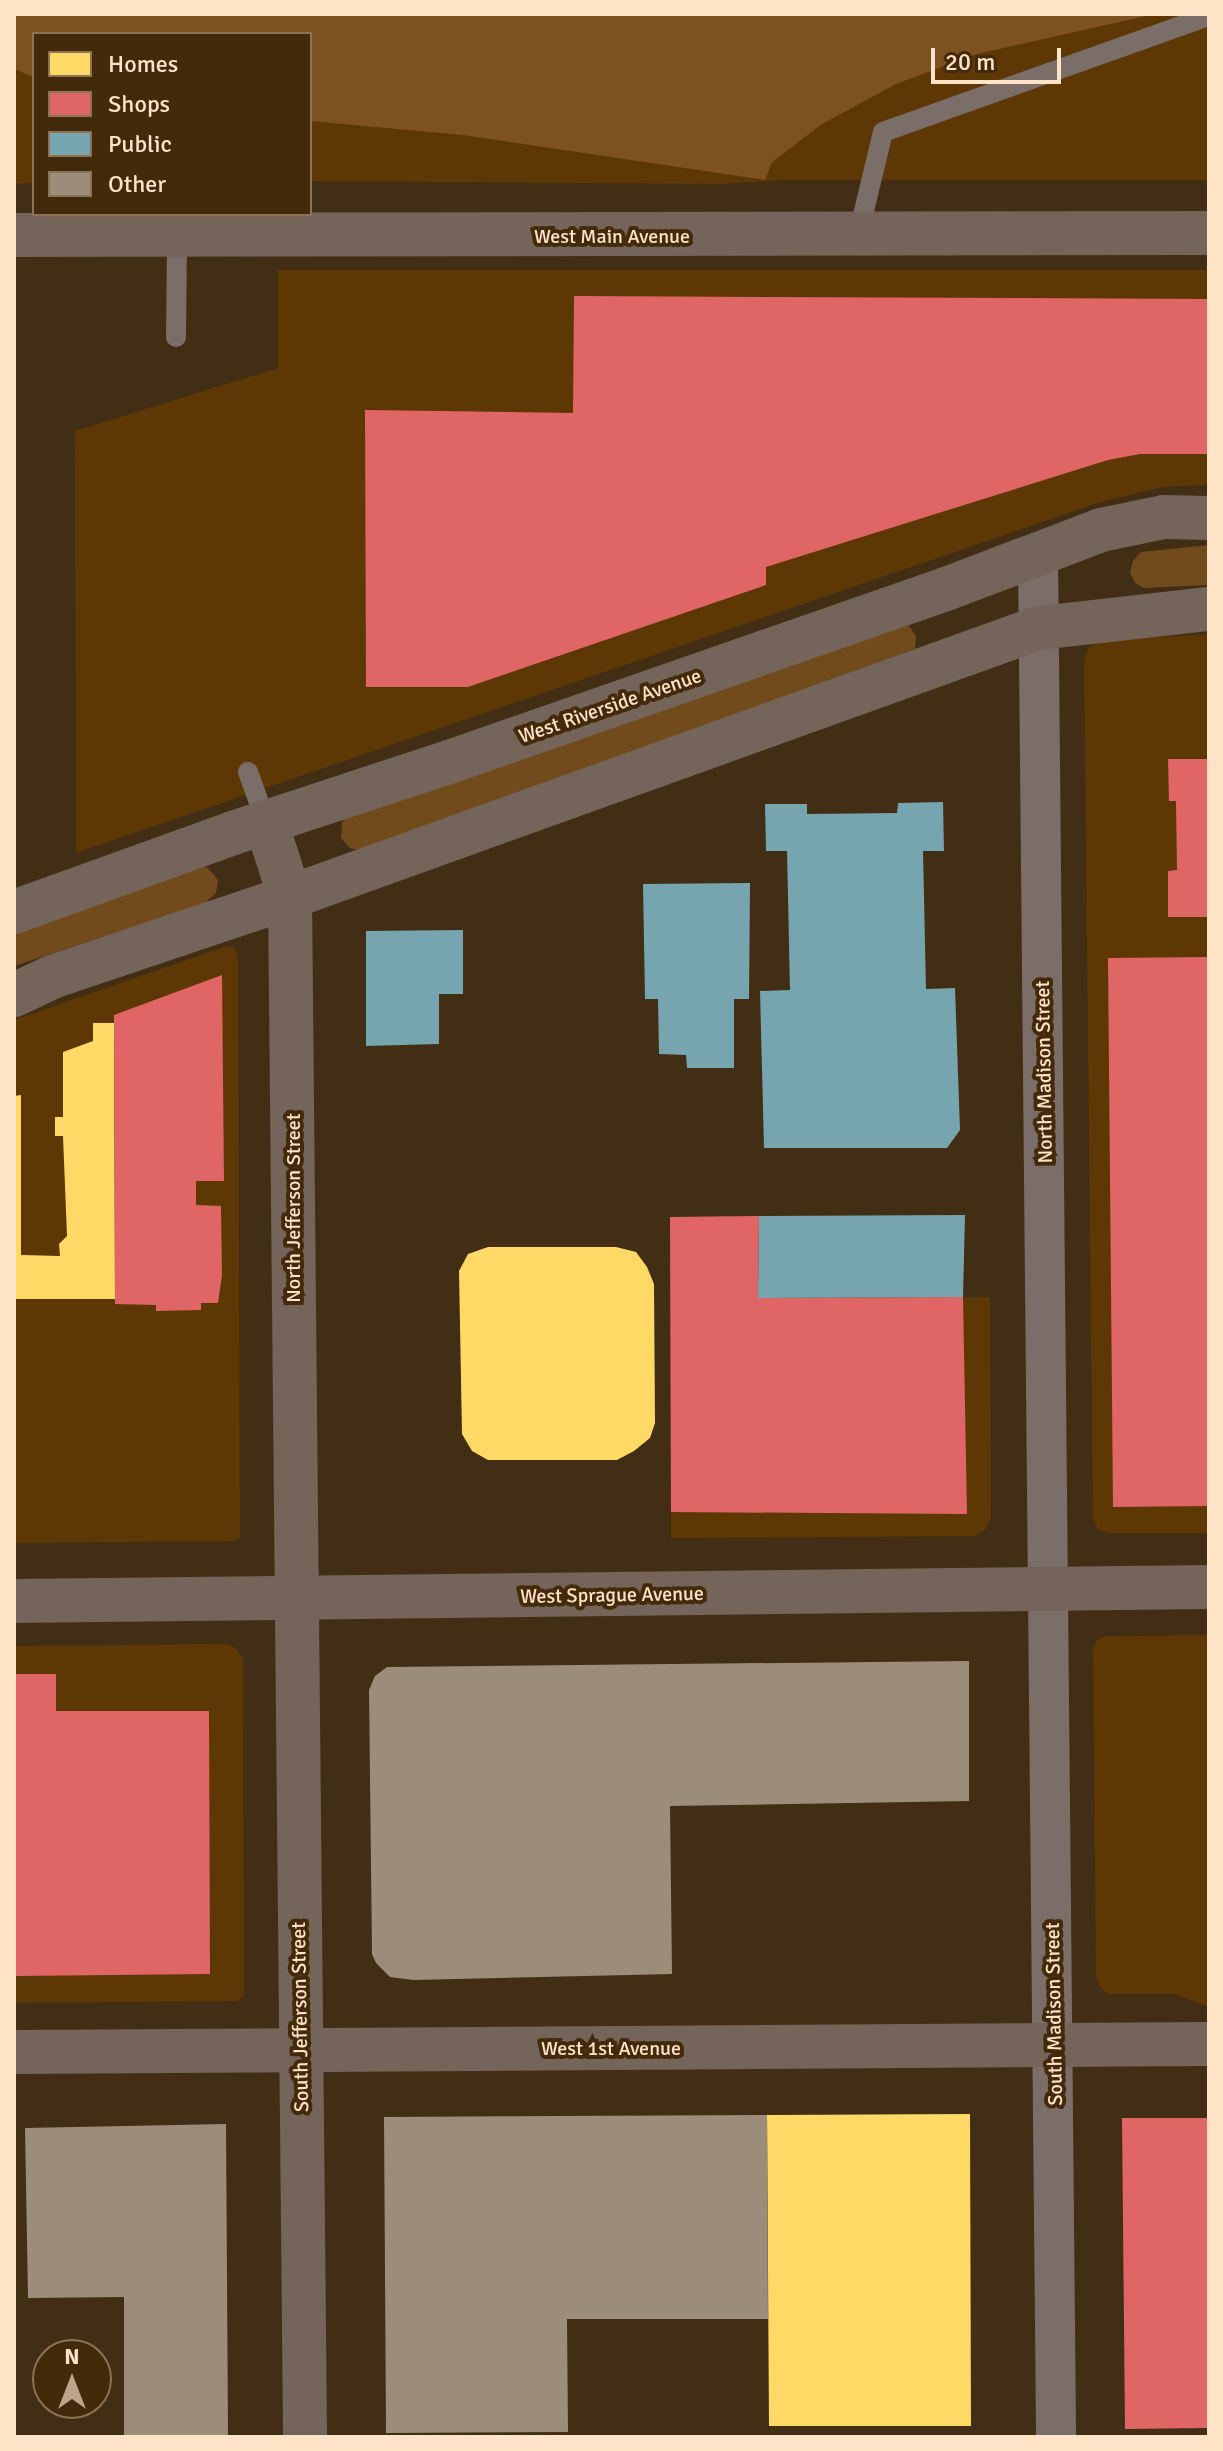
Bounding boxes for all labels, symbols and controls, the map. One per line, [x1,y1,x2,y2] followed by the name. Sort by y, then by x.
[32,32,312,216] legend
[935,32,1065,82] scale bar
[945,47,995,77] text: 20 m
[108,49,178,79] text: Homes
[108,89,170,119] text: Shops
[108,129,172,159] text: Public
[108,169,166,199] text: Other
[534,224,690,248] street label: West Main Avenue
[516,663,704,749] street label: West Riverside Avenue
[1030,980,1058,1164] street label: North Madison Street
[281,1113,305,1303] street label: North Jefferson Street
[520,1581,704,1609] street label: West Sprague Avenue
[286,1922,314,2112] street label: South Jefferson Street
[1040,1922,1068,2106] street label: South Madison Street
[541,2036,681,2060] street label: West 1st Avenue
[32,2339,112,2419] north arrow
[64,2343,80,2370] text: N

